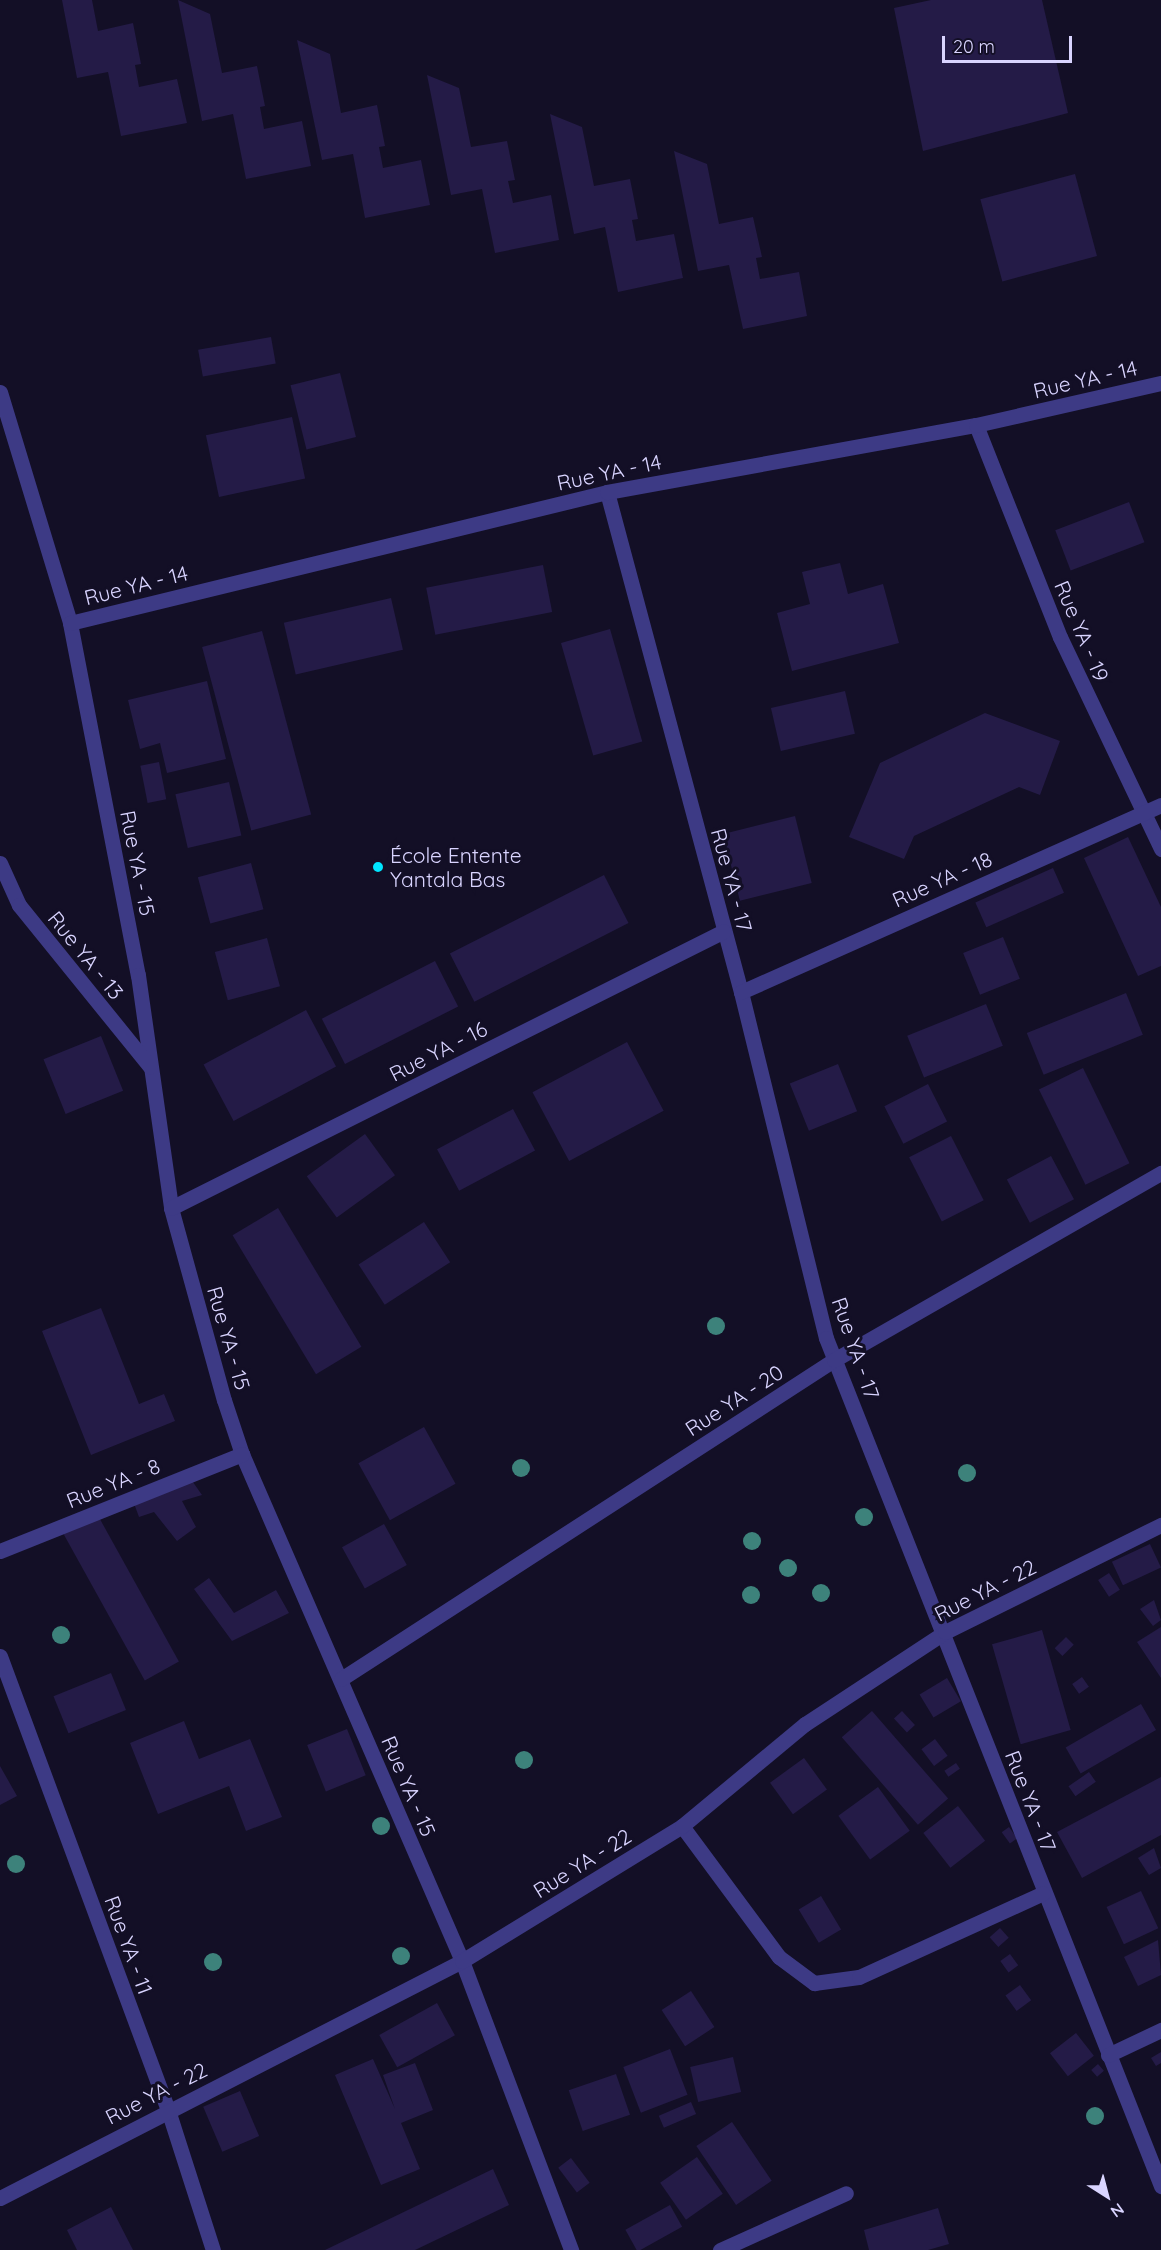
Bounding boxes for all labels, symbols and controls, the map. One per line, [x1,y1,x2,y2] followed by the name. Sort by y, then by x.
[945,24,1076,62] scale bar
[953,35,995,58] text: 20 m
[1031,355,1139,403] street label: Rue YA - 14
[555,449,663,495] street label: Rue YA - 14
[82,560,190,610] street label: Rue YA - 14
[1050,577,1114,685] street label: Rue YA - 19
[115,808,161,918] street label: Rue YA - 15
[706,826,758,934] street label: Rue YA - 17
[390,842,522,892] place label: École Entente Yantala Bas
[888,846,996,912] street label: Rue YA - 18
[371,860,385,874] marker: École Entente Yantala Bas
[43,906,129,1004] street label: Rue YA - 13
[385,1016,491,1086] street label: Rue YA - 16
[202,1283,256,1393] street label: Rue YA - 15
[827,1294,885,1402] street label: Rue YA - 17
[680,1359,788,1441] street label: Rue YA - 20
[62,1453,164,1513] street label: Rue YA - 8
[930,1554,1040,1626] street label: Rue YA - 22
[377,1732,441,1840] street label: Rue YA - 15
[1000,1747,1062,1855] street label: Rue YA - 17
[528,1823,636,1903] street label: Rue YA - 22
[100,1892,158,1998] street label: Rue YA - 11
[101,2057,211,2129] street label: Rue YA - 22
[1077,2166,1137,2226] north arrow
[1107,2199,1128,2222] text: N

